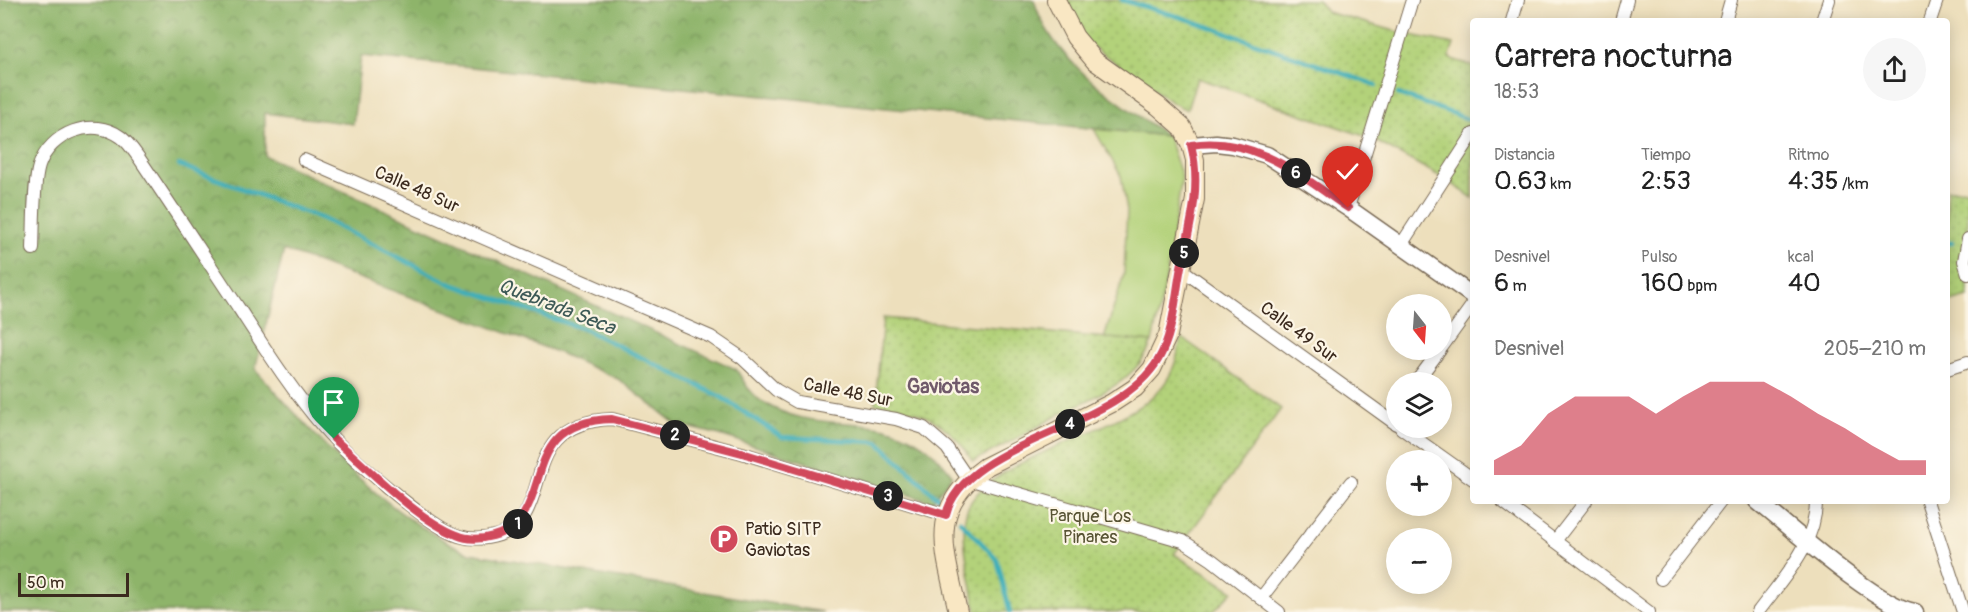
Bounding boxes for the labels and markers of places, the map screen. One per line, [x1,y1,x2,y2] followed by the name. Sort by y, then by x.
[1322,146,1373,208] pin
[1281,158,1311,188] pin: 6
[1169,238,1199,268] pin: 5
[308,377,359,439] pin
[1055,409,1085,439] pin: 4
[660,420,690,450] pin: 2
[873,481,903,511] pin: 3
[503,509,533,539] pin: 1
[745,518,822,562] place label: Patio SITP Gaviotas
[708,523,740,555] parking icon: Patio SITP Gaviotas

